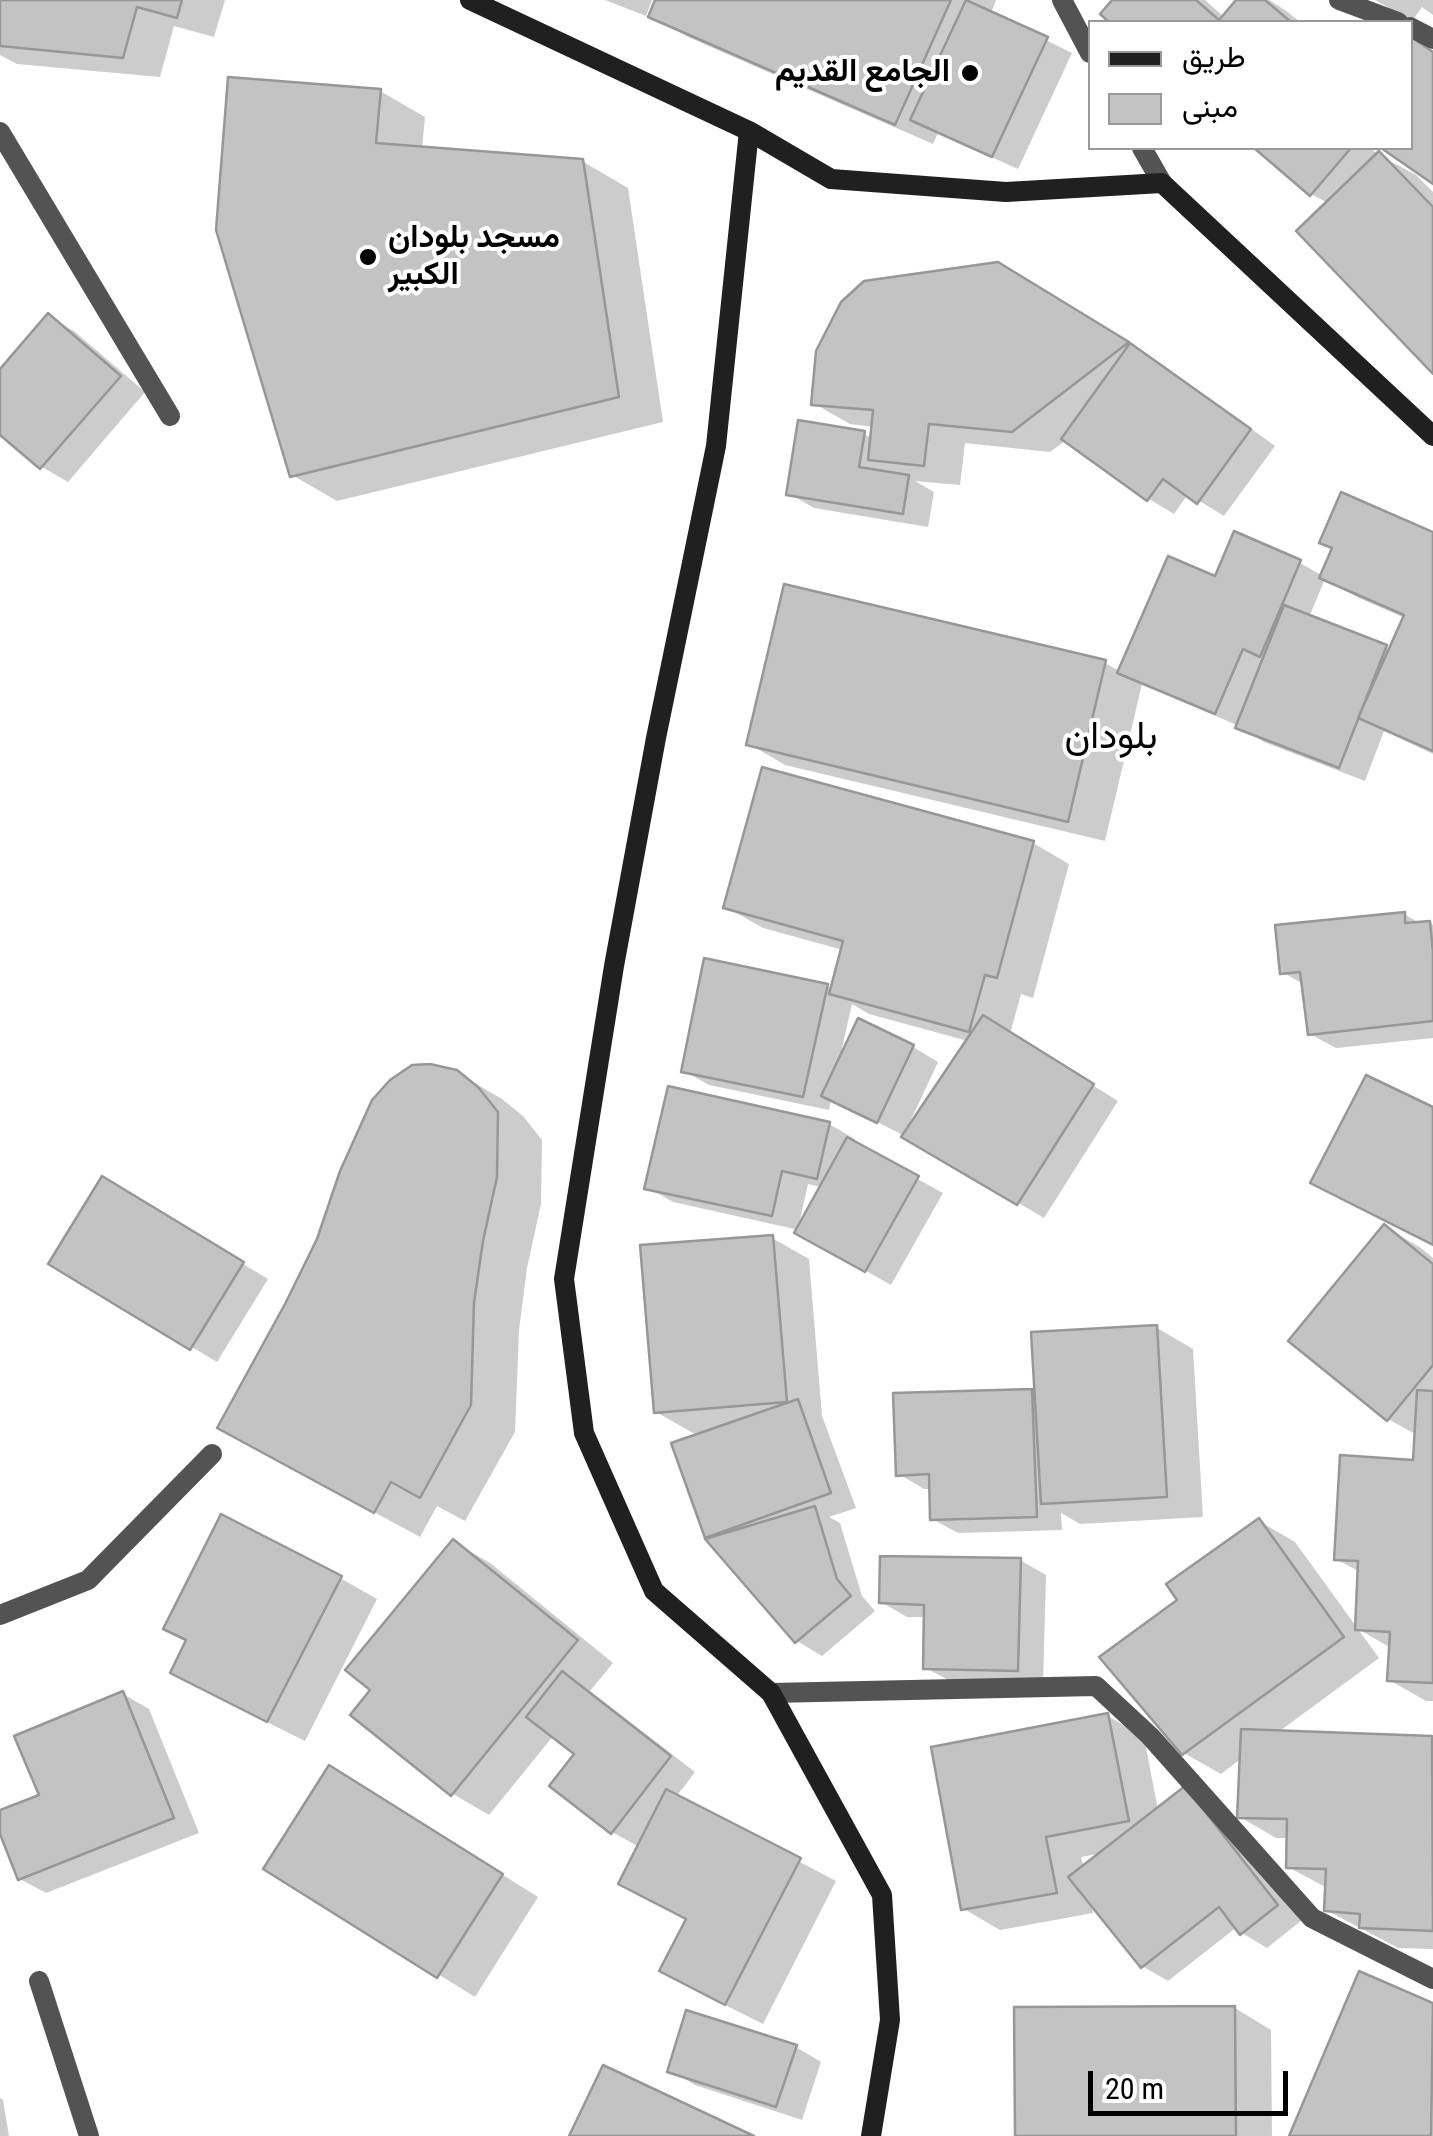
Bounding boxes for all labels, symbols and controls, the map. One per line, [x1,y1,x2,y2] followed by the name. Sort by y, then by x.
[1088,20,1413,150] legend
[1182,39,1246,74] text: طريق
[775,54,950,92] place label: الجامع القديم
[959,62,981,84] marker: الجامع القديم
[1182,89,1238,124] text: مبنى
[388,220,560,295] place label: مسجد بلودان الكبير
[357,246,379,268] marker: مسجد بلودان الكبير
[1065,715,1157,761] district label: بلودان
[1093,2051,1293,2113] scale bar
[1105,2071,1164,2106] text: 20 m

